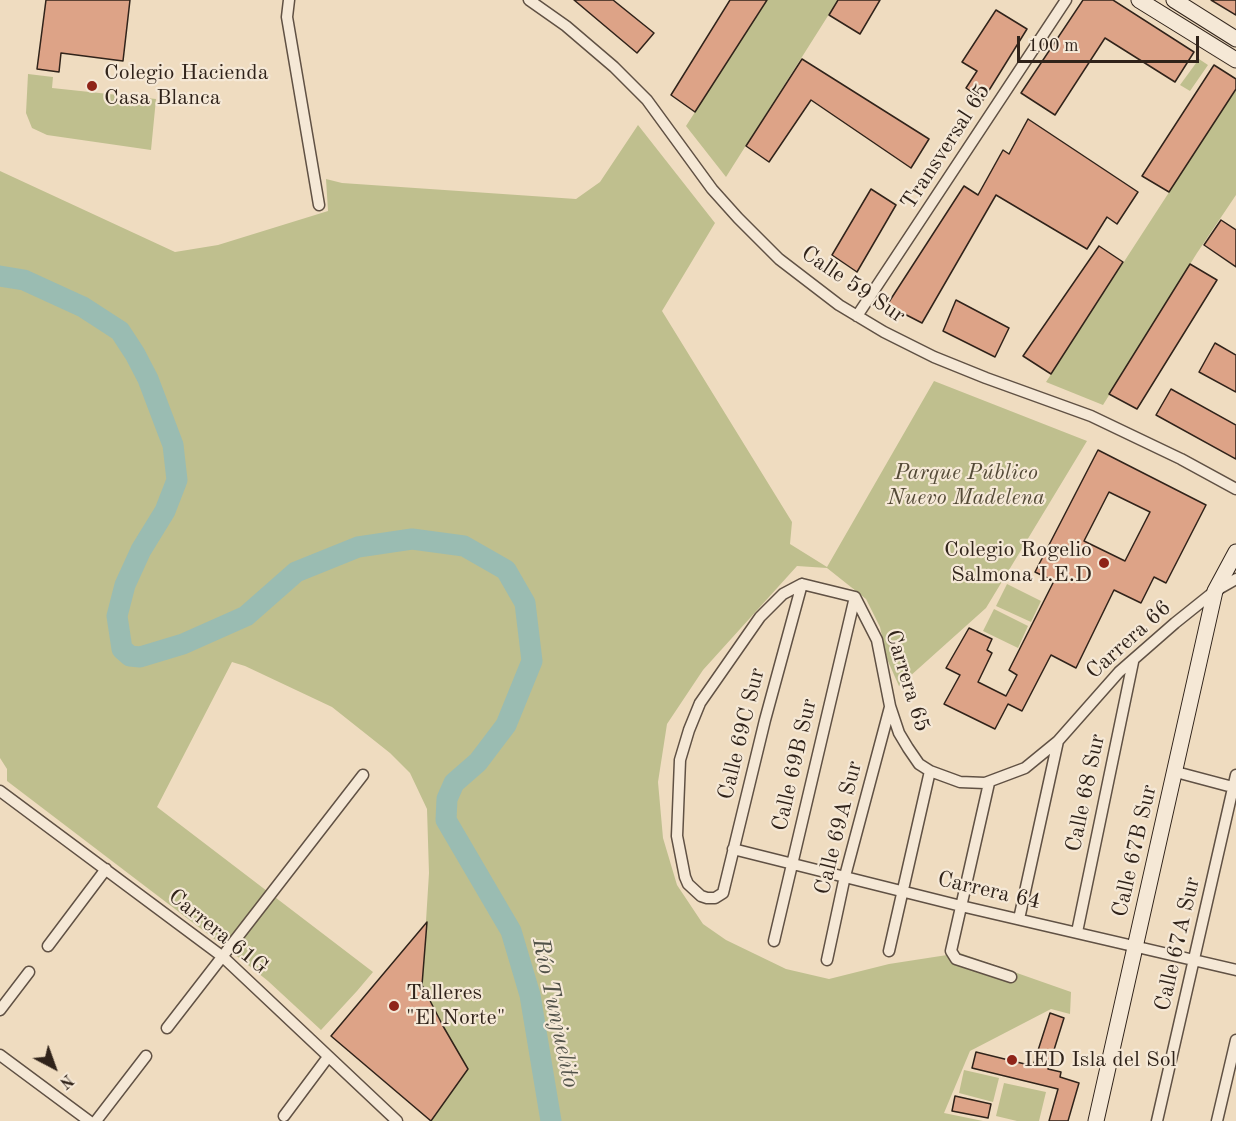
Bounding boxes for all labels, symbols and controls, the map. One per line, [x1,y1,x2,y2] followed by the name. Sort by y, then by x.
[1020,24,1202,62] scale bar
[1028,37,1079,55] text: 100 m
[104,60,269,112] place label: Colegio Hacienda Casa Blanca
[85,79,99,93] marker: Colegio Hacienda Casa Blanca
[895,79,997,215] street label: Transversal 65
[796,241,910,329] street label: Calle 59 Sur
[887,460,1045,512] park label: Parque Público Nuevo Madelena
[944,537,1092,588] place label: Colegio Rogelio Salmona I.E.D
[1097,556,1111,570] marker: Colegio Rogelio Salmona I.E.D
[1081,595,1177,685] street label: Carrera 66
[879,627,935,735] street label: Carrera 65
[713,666,771,802] street label: Calle 69C Sur
[767,696,823,834] street label: Calle 69B Sur
[1061,732,1111,854] street label: Calle 68 Sur
[810,759,868,897] street label: Calle 69A Sur
[1107,782,1163,920] street label: Calle 67B Sur
[935,866,1043,916] street label: Carrera 64
[1150,874,1206,1014] street label: Calle 67A Sur
[163,884,273,980] street label: Carrera 61G
[525,936,585,1090] water label: Río Tunjuelito
[406,980,505,1032] place label: Talleres "El Norte"
[387,999,401,1013] marker: Talleres "El Norte"
[24,1037,84,1097] north arrow
[1024,1047,1177,1073] place label: IED Isla del Sol
[1005,1053,1019,1067] marker: IED Isla del Sol
[56,1071,76,1091] text: N

